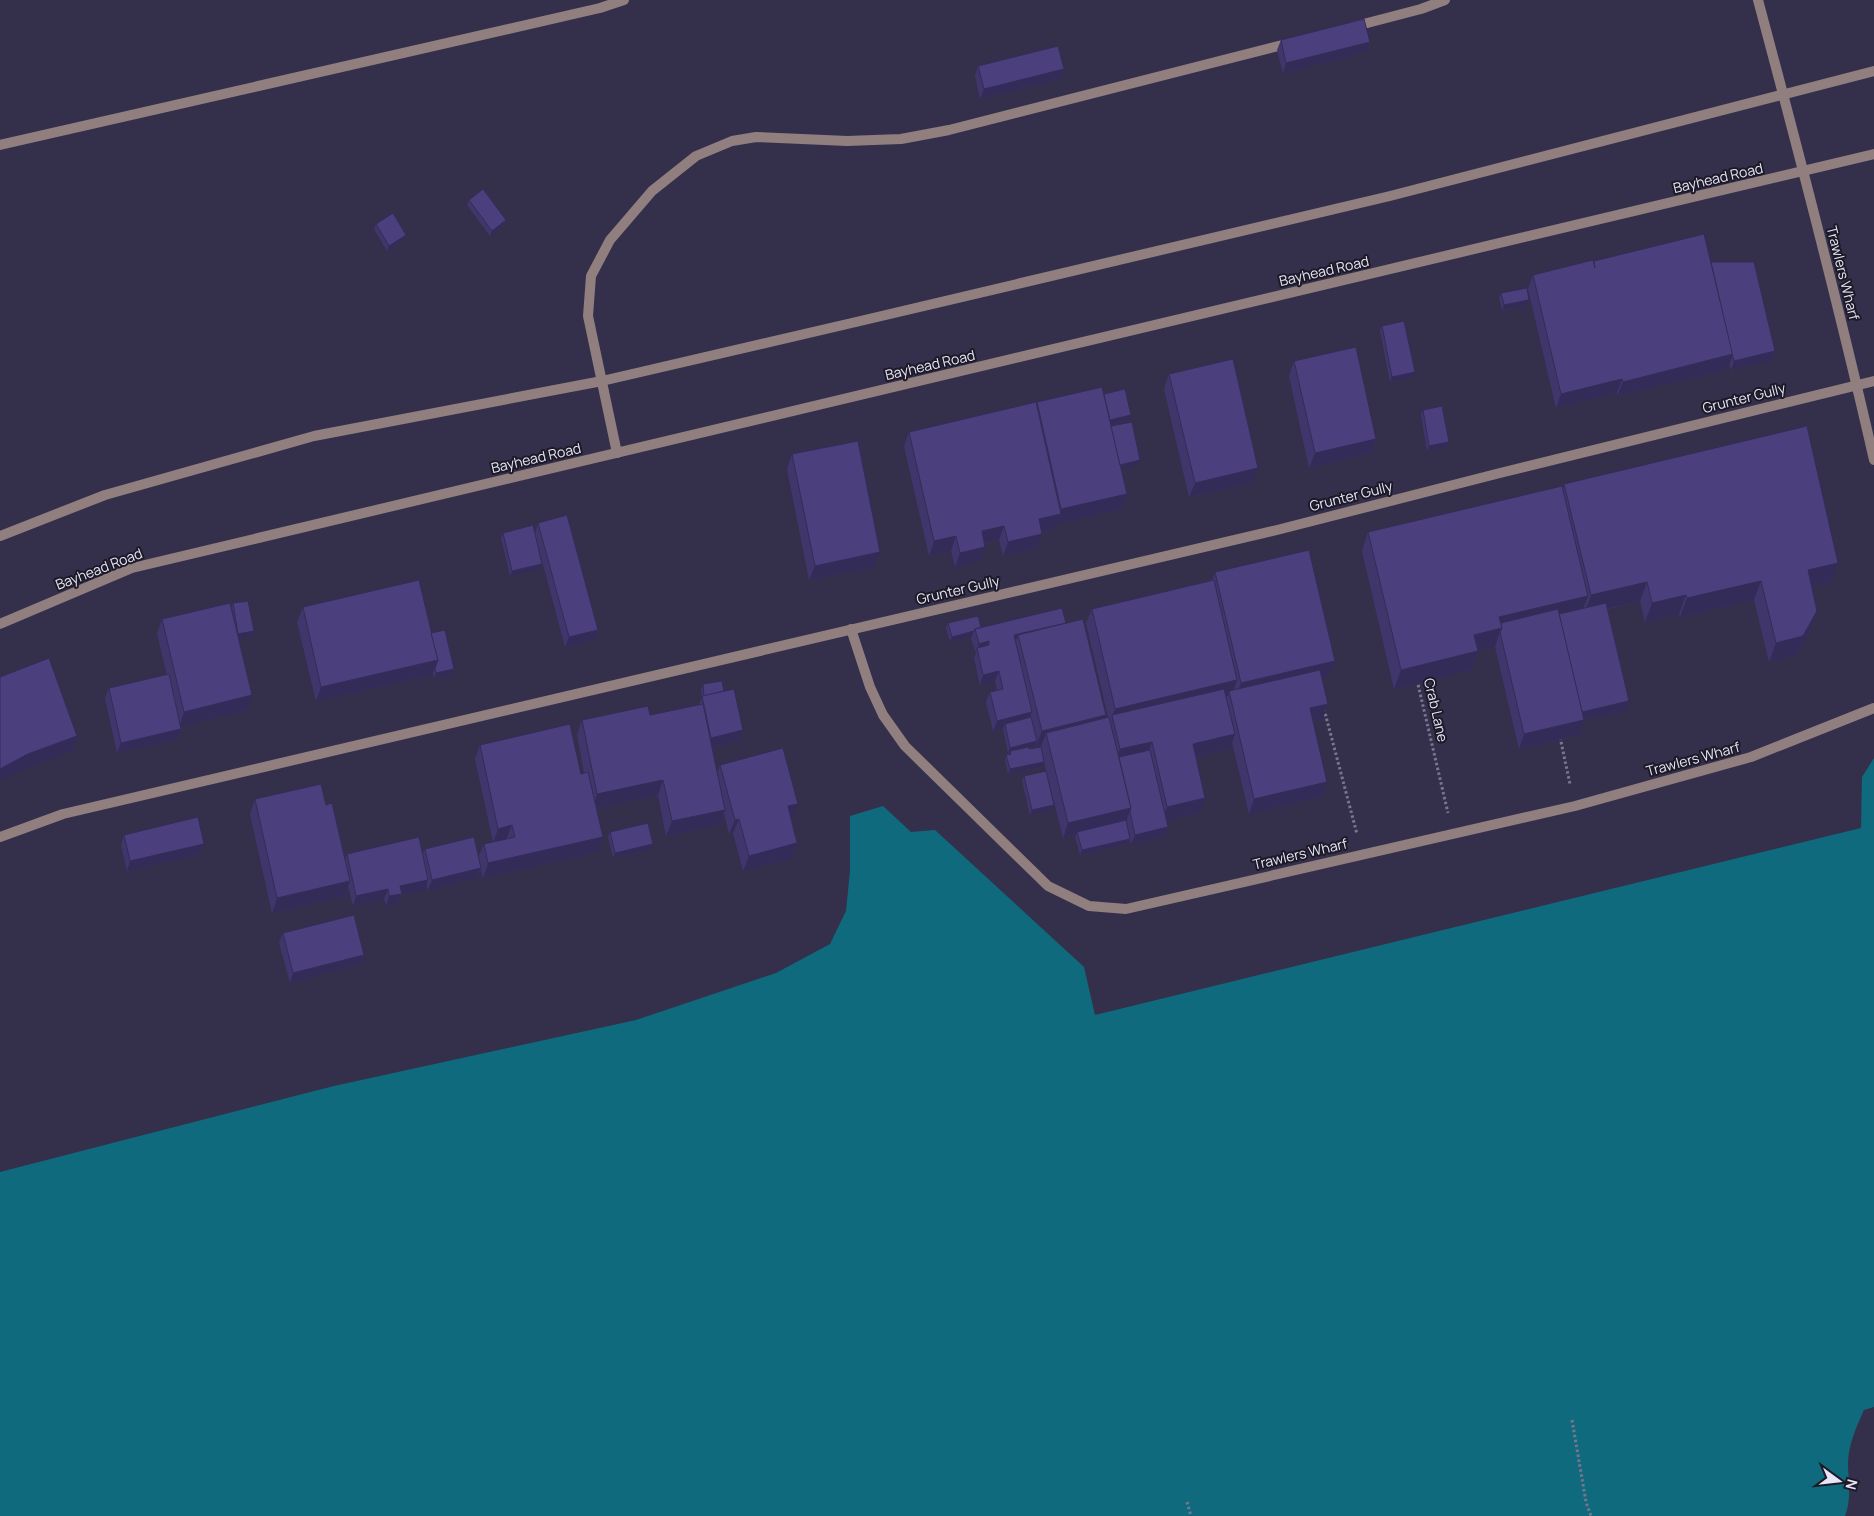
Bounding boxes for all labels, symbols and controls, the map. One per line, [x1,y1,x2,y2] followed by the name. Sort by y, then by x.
[1671,158,1765,197] street label: Bayhead Road
[1823,224,1864,322] street label: Trawlers Wharf
[1277,251,1371,290] street label: Bayhead Road
[883,345,977,384] street label: Bayhead Road
[1700,378,1788,417] street label: Grunter Gully
[489,438,583,477] street label: Bayhead Road
[1307,476,1395,515] street label: Grunter Gully
[53,543,145,594] street label: Bayhead Road
[914,571,1002,608] street label: Grunter Gully
[1420,676,1453,744] street label: Crab Lane
[1644,737,1742,780] street label: Trawlers Wharf
[1251,833,1349,874] street label: Trawlers Wharf
[1814,1456,1864,1506] north arrow
[1842,1477,1863,1492] text: N

